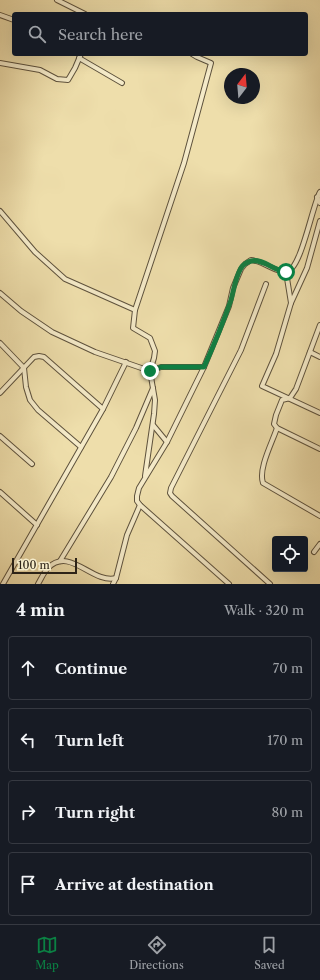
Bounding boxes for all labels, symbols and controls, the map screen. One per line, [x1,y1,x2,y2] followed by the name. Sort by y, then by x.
[12,12,308,56] search box
[26,23,48,45] icon: search
[58,25,143,44] text: Search here
[224,68,260,104] north arrow
[277,263,295,281] route start
[141,362,159,380] route end
[272,536,308,572] map controls
[272,536,308,572] button: locate
[12,556,77,575] scale bar
[18,558,50,572] text: 100 m
[16,600,65,620] text: 4 min
[224,602,304,618] text: Walk · 320 m
[17,657,39,679] icon: ahead
[55,659,127,678] text: Continue
[273,660,303,676] text: 70 m
[17,729,39,751] icon: left
[55,731,124,750] text: Turn left
[267,732,303,748] text: 170 m
[17,801,39,823] icon: right
[55,803,135,822] text: Turn right
[271,804,303,820] text: 80 m
[17,873,39,895] icon: arrive
[55,875,214,894] text: Arrive at destination
[35,934,59,972] tab: Map
[129,934,184,972] tab: Directions
[254,934,285,972] tab: Saved

